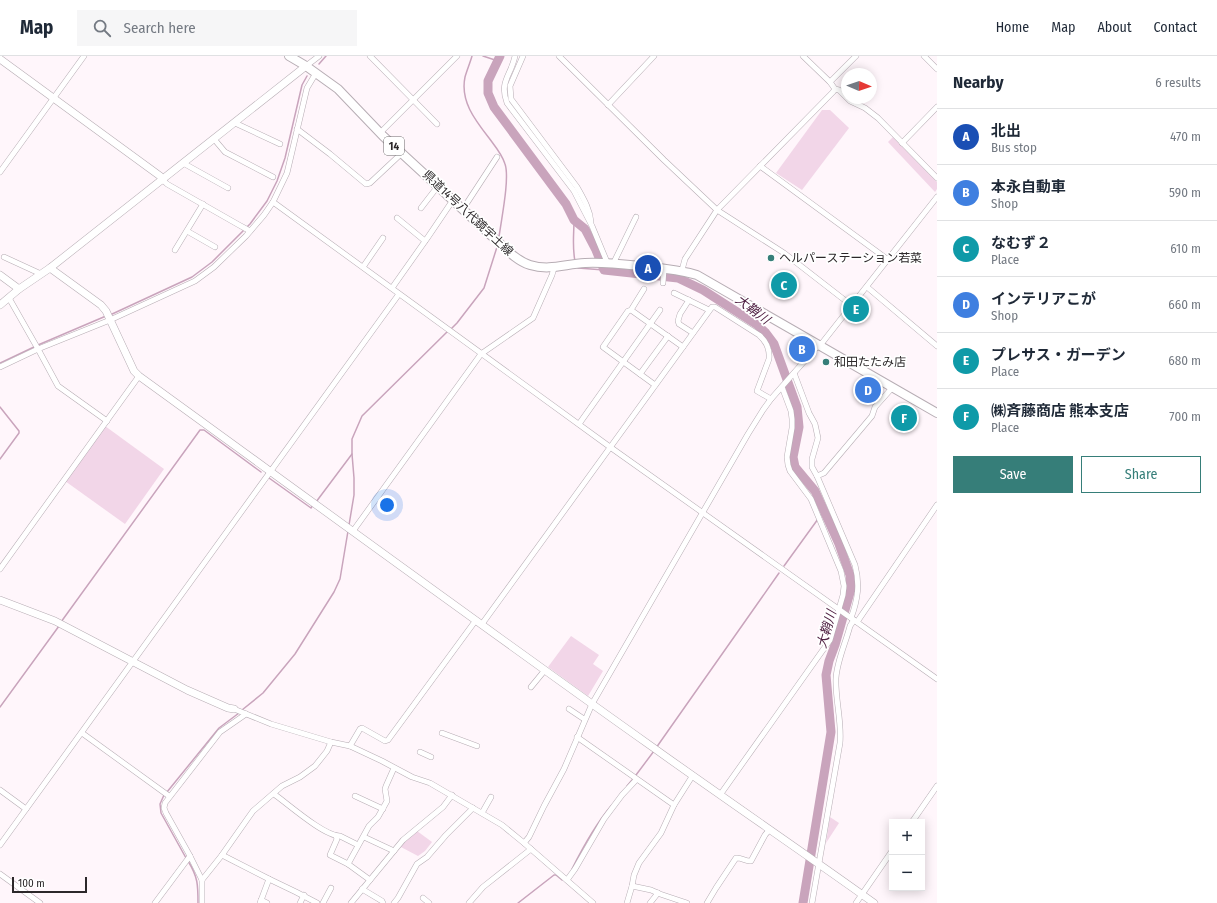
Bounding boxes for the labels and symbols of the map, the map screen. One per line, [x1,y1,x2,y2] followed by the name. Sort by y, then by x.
[841,68,877,104] north arrow
[384,137,404,155] road number: 14
[420,167,516,259] street label: 県道14号八代鏡宇土線
[779,251,922,265] place label: ヘルパーステーション若菜
[635,253,661,283] pin: A
[766,253,776,263] marker: ヘルパーステーション若菜
[771,270,797,300] pin: C
[733,292,774,328] water label: 大鞘川
[843,294,869,324] pin: E
[789,334,815,364] pin: B
[834,355,906,369] place label: 和田たたみ店
[821,357,831,367] marker: 和田たたみ店
[855,375,881,405] pin: D
[891,403,917,433] pin: F
[377,495,397,515] your location
[814,606,840,650] water label: 大鞘川
[12,875,87,894] scale bar

